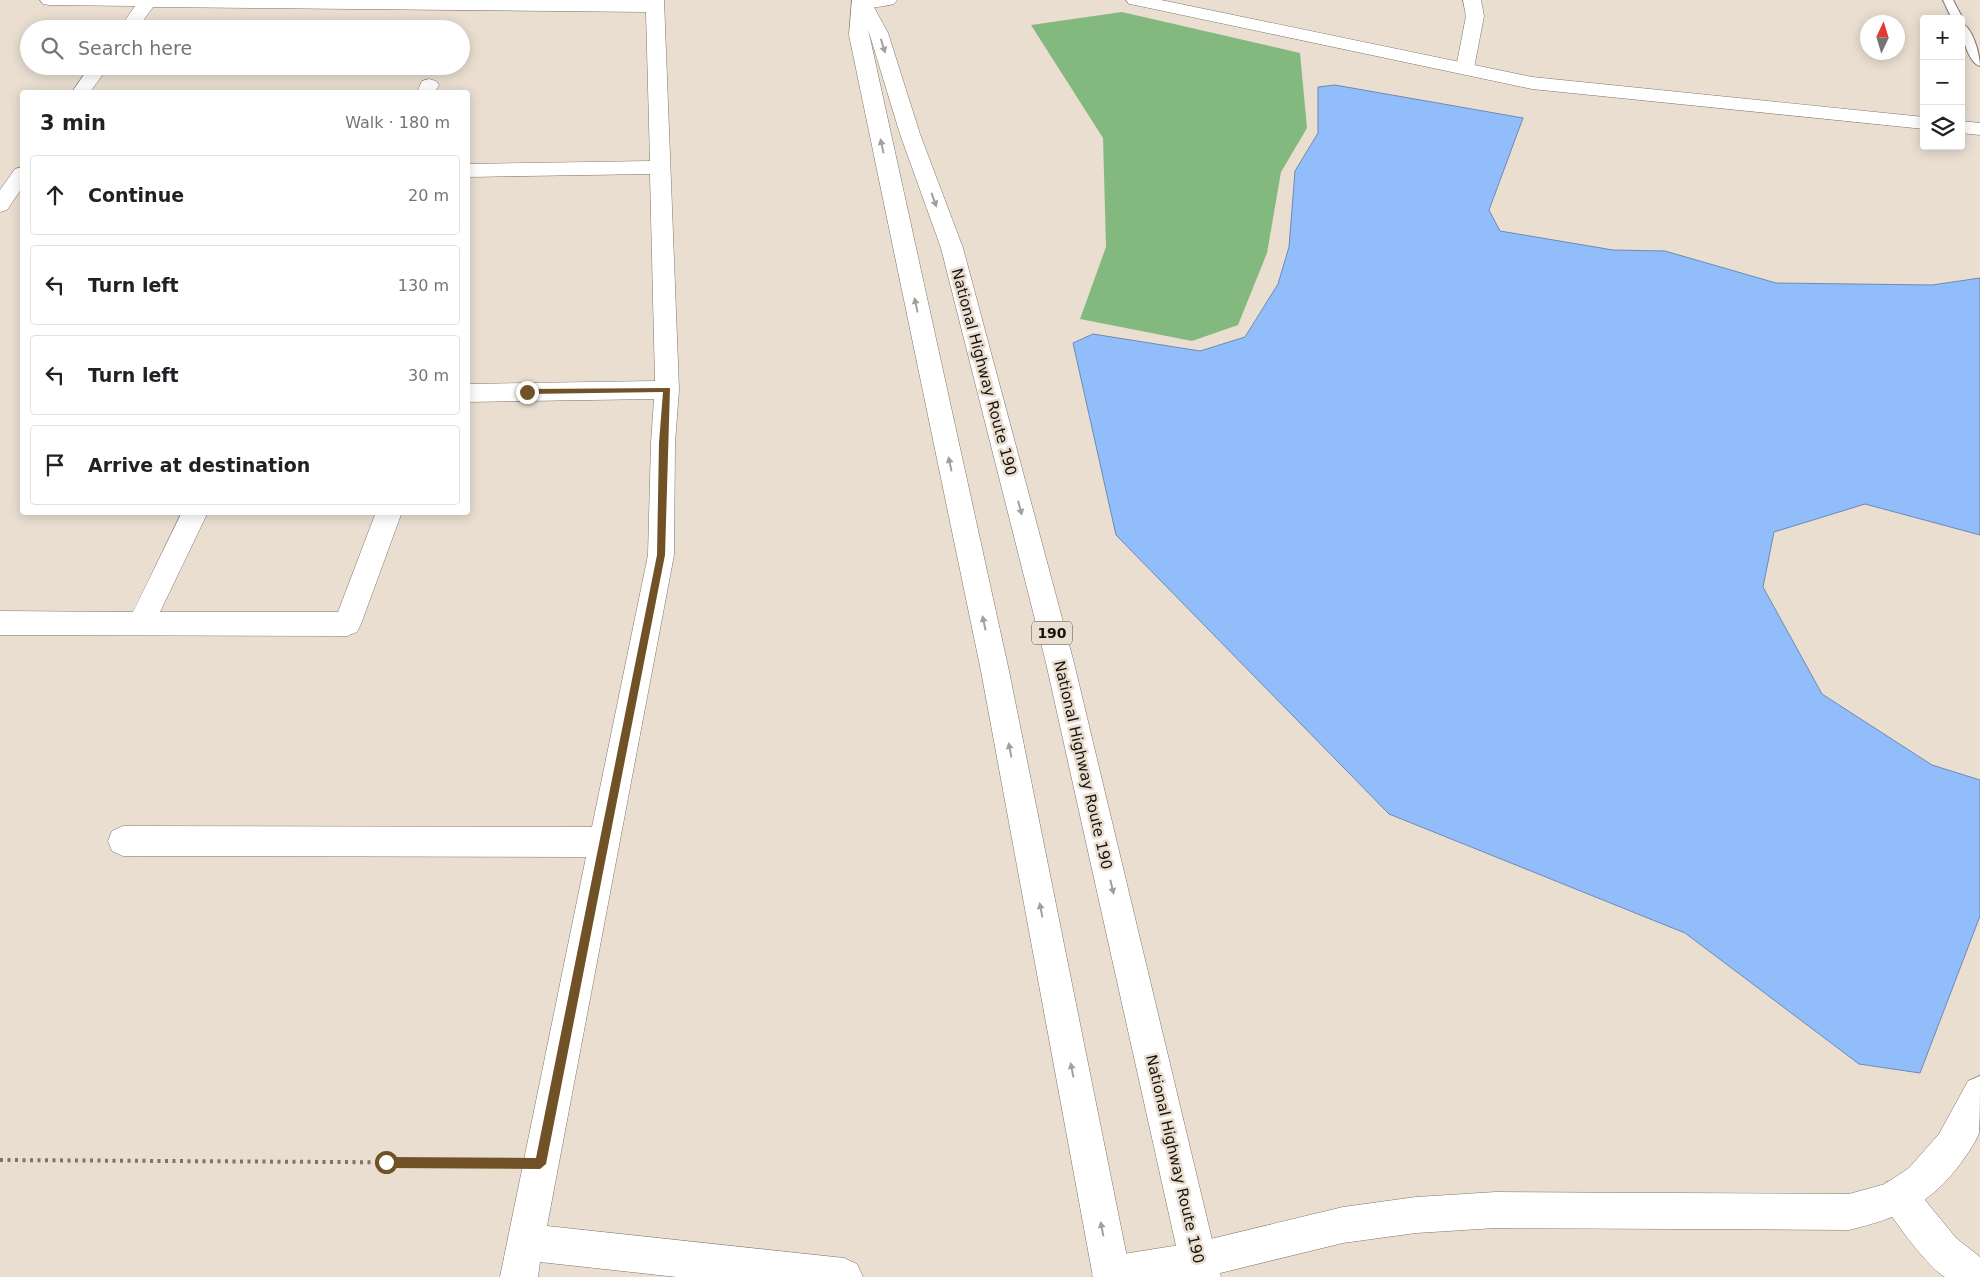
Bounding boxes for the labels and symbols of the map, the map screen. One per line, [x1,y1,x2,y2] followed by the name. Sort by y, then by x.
[1860,15,1905,60] north arrow
[879,38,887,53] one-way arrow
[878,139,886,154] one-way arrow
[930,193,938,208] one-way arrow
[948,266,1020,478] street label: National Highway Route 190
[912,298,920,313] one-way arrow
[516,381,539,404] route end
[946,457,954,472] one-way arrow
[1016,500,1024,515] one-way arrow
[980,615,988,631] one-way arrow
[1032,622,1072,644] road number: 190
[1050,659,1116,871] street label: National Highway Route 190
[1006,743,1014,758] one-way arrow
[1108,879,1116,894] one-way arrow
[1036,902,1044,918] one-way arrow
[1142,1053,1208,1265] street label: National Highway Route 190
[1067,1061,1075,1077] one-way arrow
[375,1151,398,1174] route start
[1098,1221,1106,1237] one-way arrow

